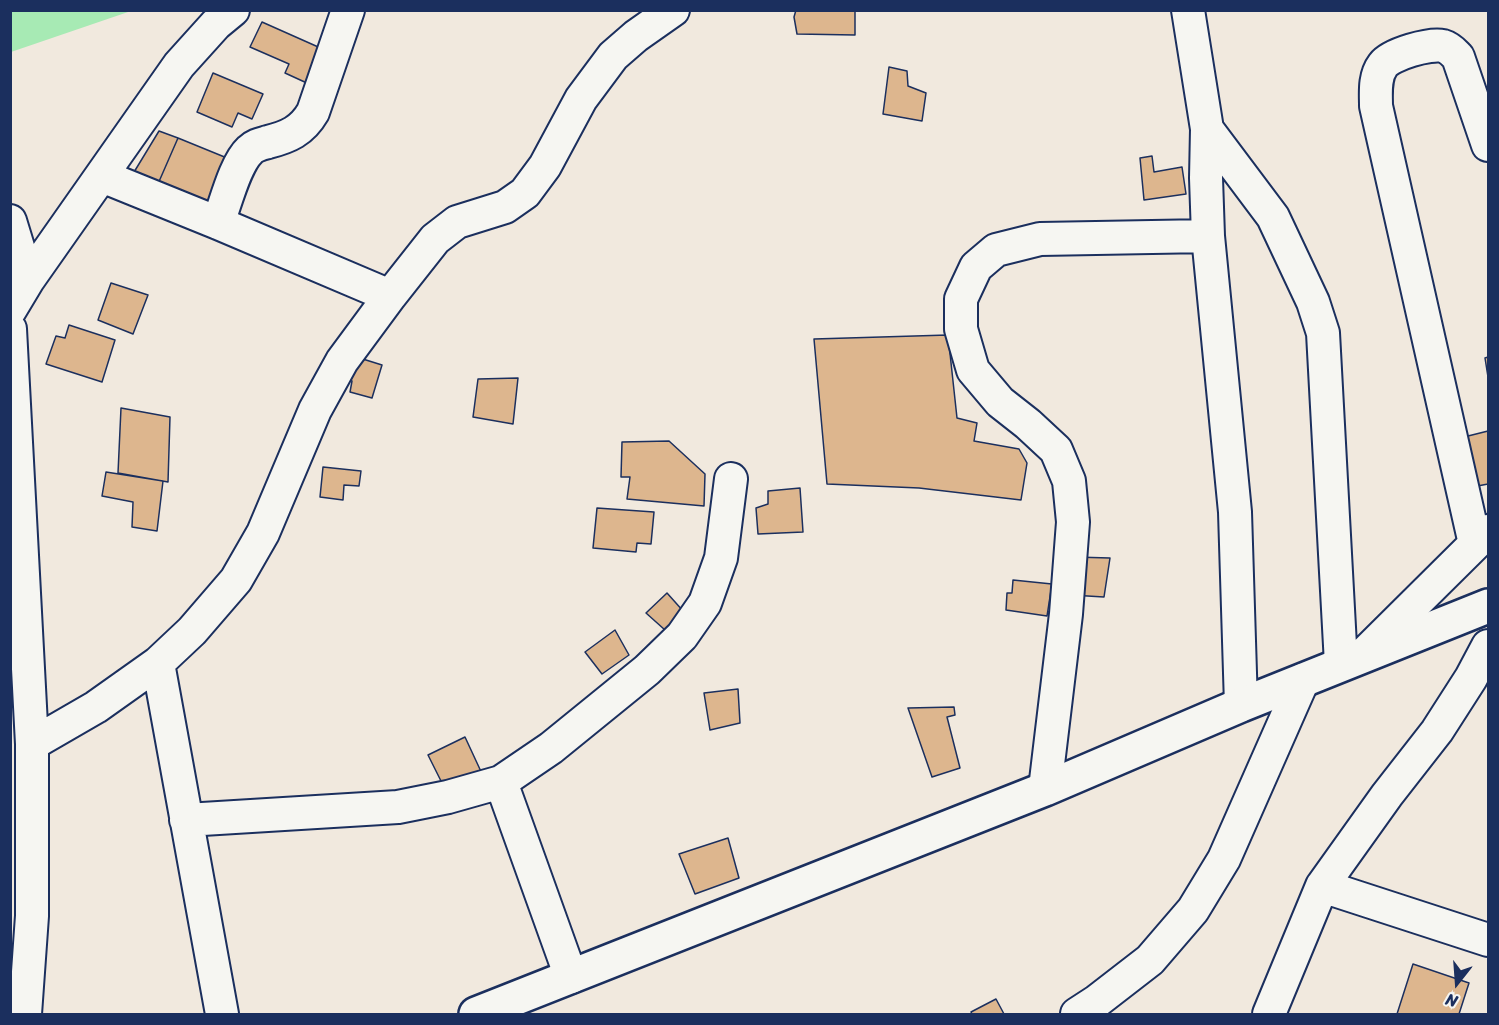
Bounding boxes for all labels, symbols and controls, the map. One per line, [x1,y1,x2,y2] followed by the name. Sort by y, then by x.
[1427,953,1487,1013] north arrow
[1442,985,1461,1016] text: N

